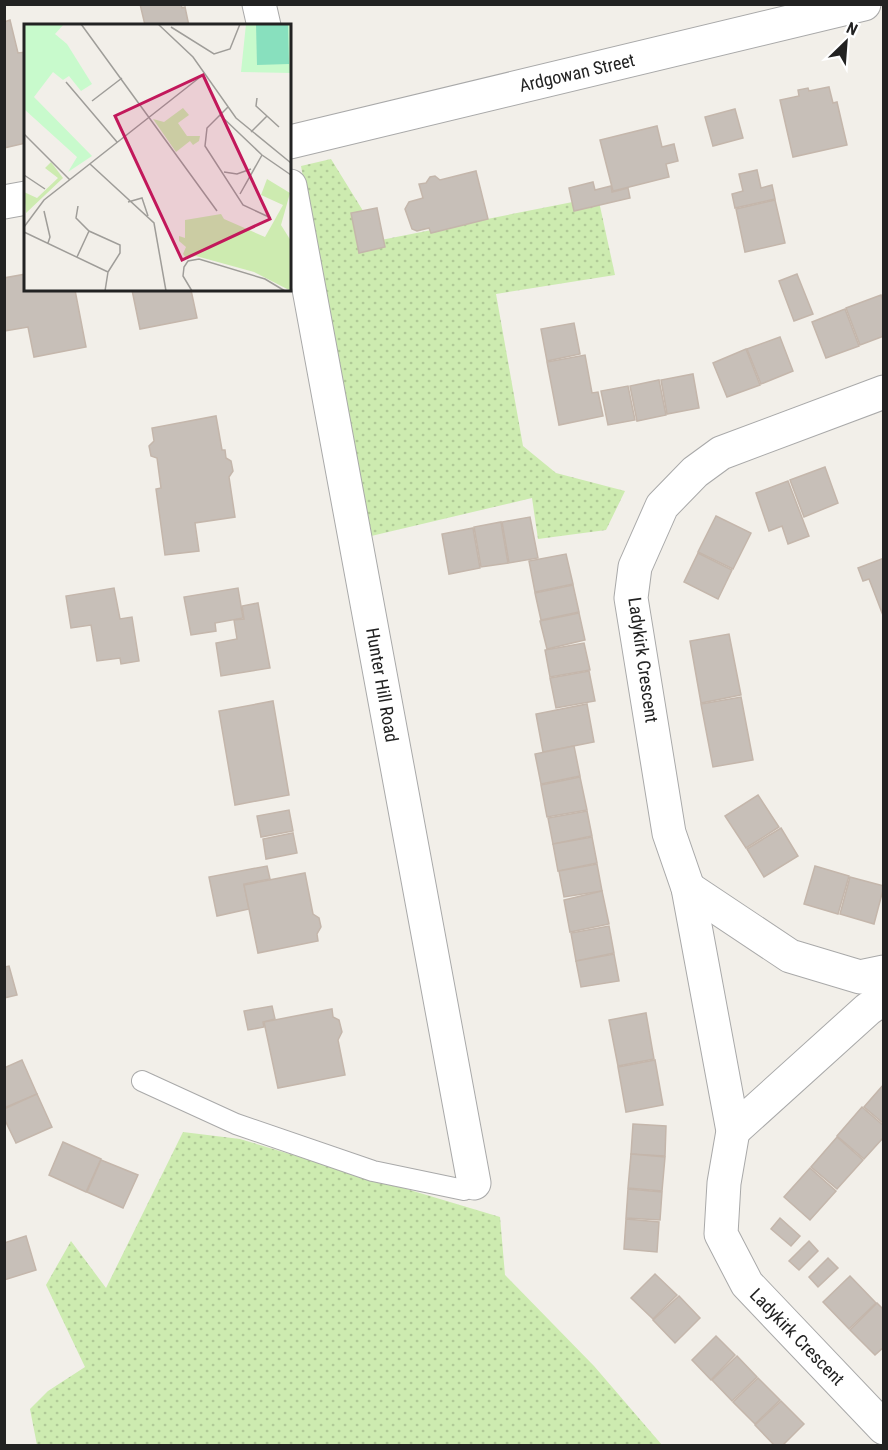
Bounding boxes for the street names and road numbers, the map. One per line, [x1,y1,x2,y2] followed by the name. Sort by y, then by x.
[517,49,637,96] street label: Ardgowan Street
[624,596,663,724] street label: Ladykirk Crescent
[362,626,403,744] street label: Hunter Hill Road
[746,1284,849,1389] street label: Ladykirk Crescent

